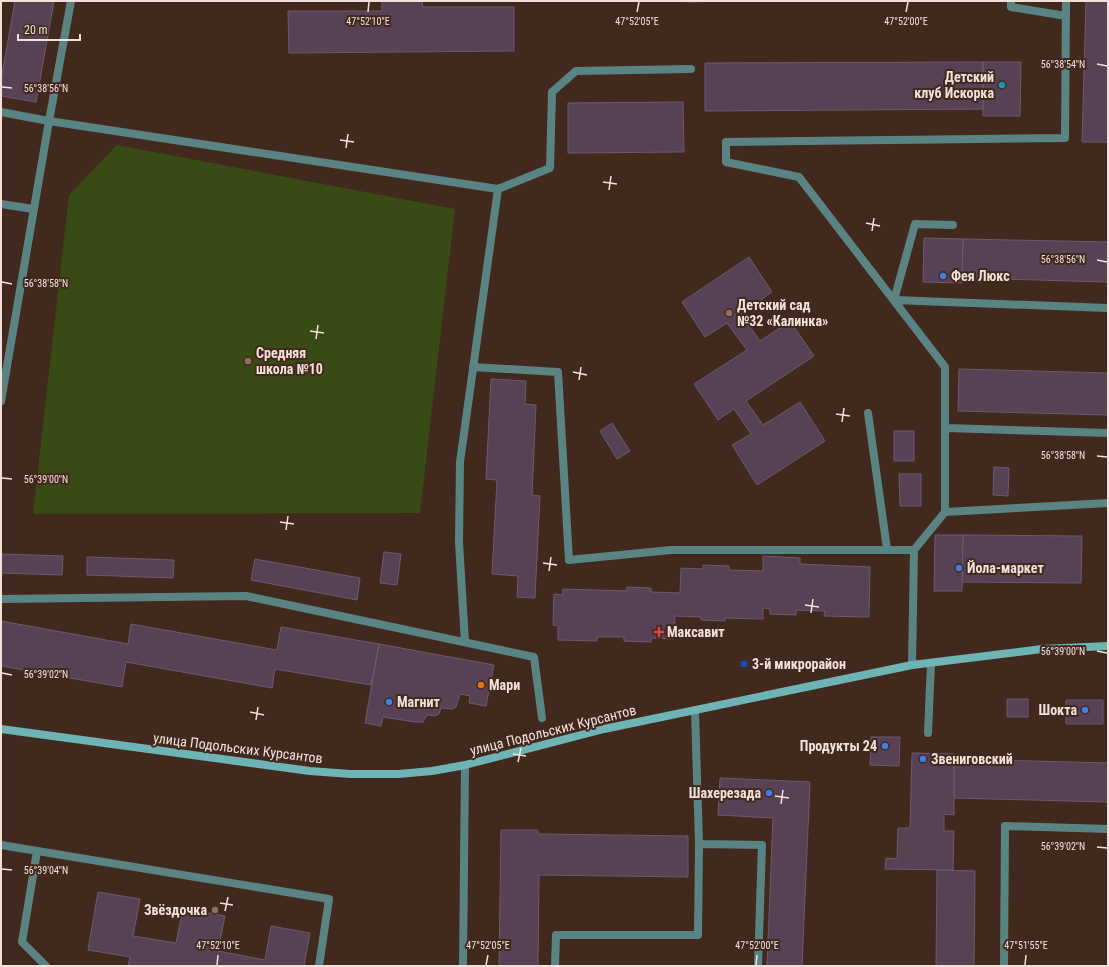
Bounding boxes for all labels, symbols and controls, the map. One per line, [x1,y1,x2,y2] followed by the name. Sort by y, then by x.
[18,16,80,42] scale bar
[346,16,390,27] text: 47°52'10"E
[615,16,659,27] text: 47°52'05"E
[884,16,928,27] text: 47°52'00"E
[24,23,48,37] text: 20 m
[1041,59,1085,70] text: 56°38'54"N
[914,69,994,101] place label: Детский клуб Искорка
[997,80,1007,90] marker: Детский клуб Искорка
[24,83,68,94] text: 56°38'56"N
[1041,254,1085,265] text: 56°38'56"N
[951,268,1010,284] place label: Фея Люкс
[938,271,948,281] marker: Фея Люкс
[24,278,68,289] text: 56°38'58"N
[737,297,828,329] place label: Детский сад №32 «Калинка»
[724,308,734,318] marker: Детский сад №32 «Калинка»
[256,345,323,377] place label: Средняя школа №10
[243,356,253,366] marker: Средняя школа №10
[1041,450,1085,461] text: 56°38'58"N
[24,474,68,485] text: 56°39'00"N
[967,560,1044,576] place label: Йола-маркет
[954,563,964,573] marker: Йола-маркет
[667,624,725,640] place label: Максавит
[654,627,664,637] marker: Максавит
[1041,646,1085,657] text: 56°39'00"N
[752,656,846,672] place label: 3-й микрорайон
[739,659,749,669] marker: 3-й микрорайон
[24,669,68,680] text: 56°39'02"N
[489,677,520,693] place label: Мари
[476,680,486,690] marker: Мари
[397,694,440,710] place label: Магнит
[384,697,394,707] marker: Магнит
[468,702,638,758] street label: улица Подольских Курсантов
[1038,702,1077,718] place label: Шокта
[1080,705,1090,715] marker: Шокта
[152,730,324,766] street label: улица Подольских Курсантов
[800,738,877,754] place label: Продукты 24
[880,741,890,751] marker: Продукты 24
[931,751,1013,767] place label: Звениговский
[918,754,928,764] marker: Звениговский
[689,785,761,801] place label: Шахерезада
[764,788,774,798] marker: Шахерезада
[1041,841,1085,852] text: 56°39'02"N
[24,865,68,876] text: 56°39'04"N
[144,902,207,918] place label: Звёздочка
[210,905,220,915] marker: Звёздочка
[196,940,240,951] text: 47°52'10"E
[466,940,510,951] text: 47°52'05"E
[735,940,779,951] text: 47°52'00"E
[1004,940,1048,951] text: 47°51'55"E

